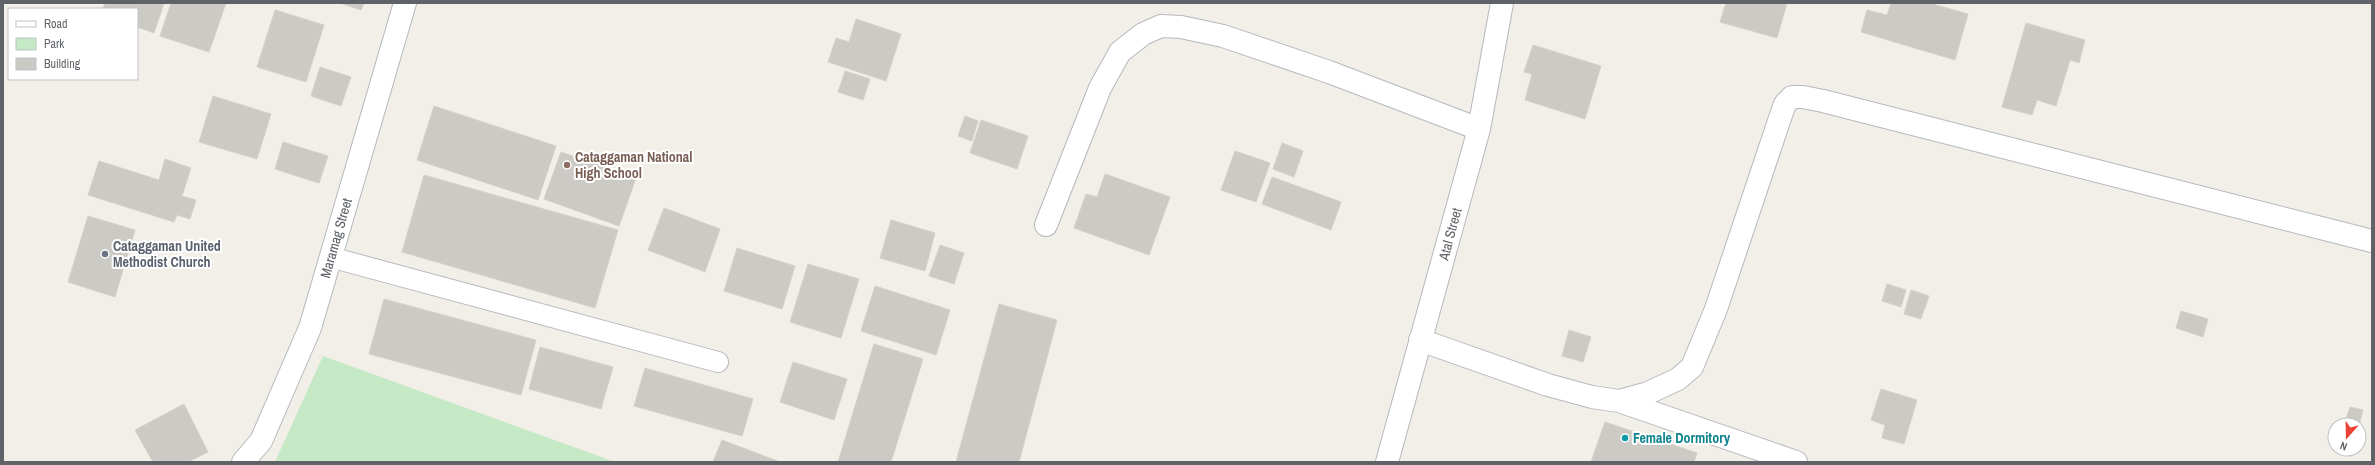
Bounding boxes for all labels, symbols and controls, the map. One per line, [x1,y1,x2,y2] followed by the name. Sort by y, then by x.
[8,8,138,80] legend
[44,16,68,32] text: Road
[44,36,64,52] text: Park
[44,56,81,72] text: Building
[575,148,692,182] place label: Cataggaman National High School
[562,160,572,170] marker: Cataggaman National High School
[316,196,356,280] street label: Maramag Street
[1434,206,1466,263] street label: Atal Street
[113,237,221,271] place label: Cataggaman United Methodist Church
[100,249,110,259] marker: Cataggaman United Methodist Church
[2327,417,2367,457] north arrow
[1633,429,1731,447] place label: Female Dormitory
[1620,433,1630,443] marker: Female Dormitory
[2338,439,2349,454] text: N

